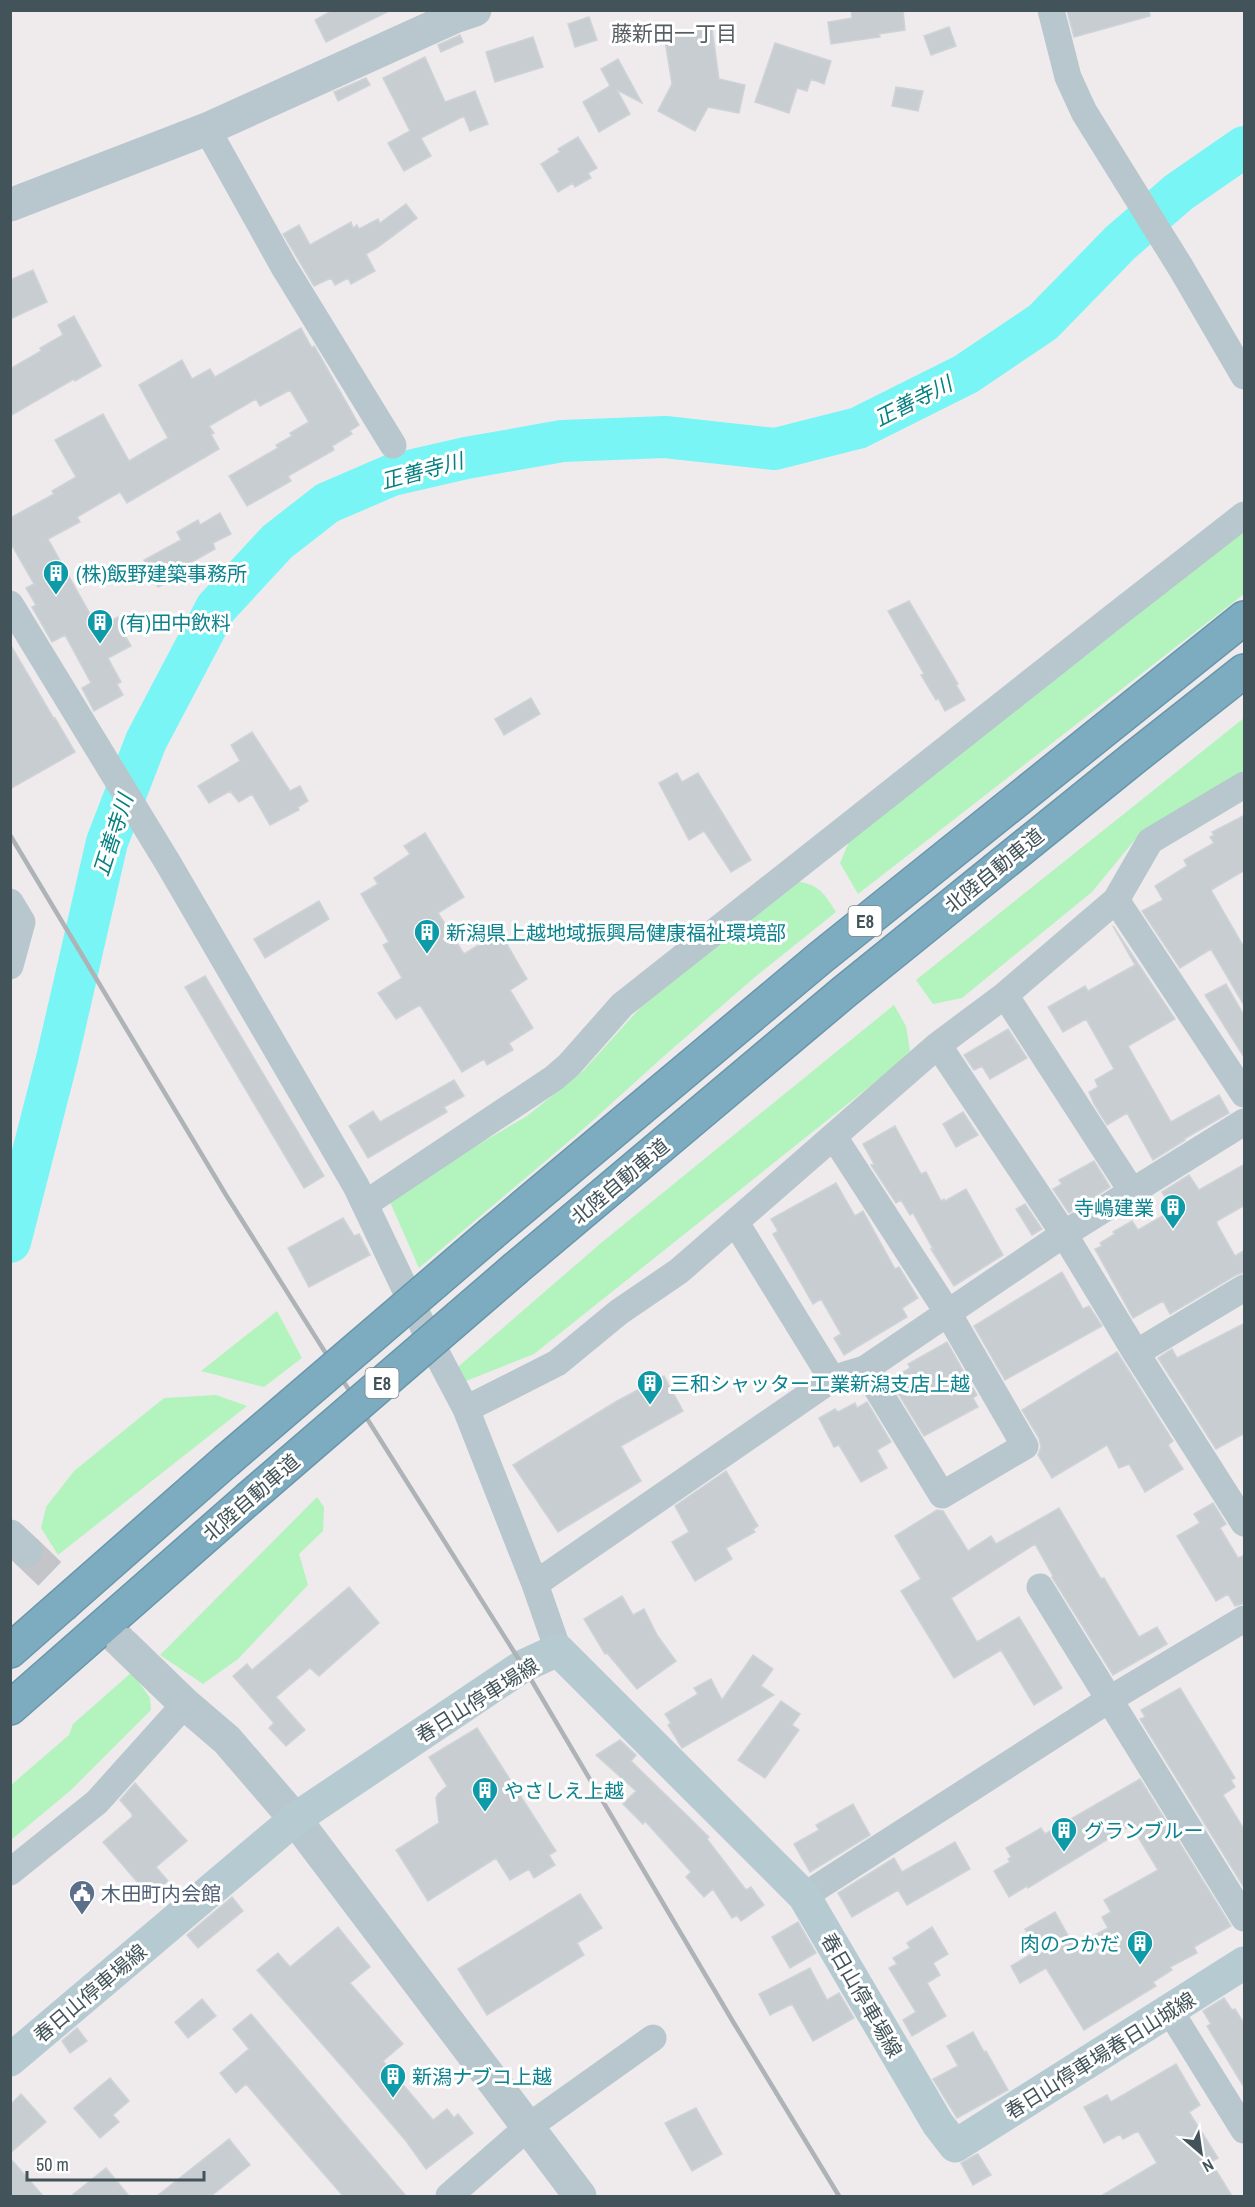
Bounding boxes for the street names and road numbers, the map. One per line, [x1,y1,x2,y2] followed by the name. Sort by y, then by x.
[939,822,1049,918] street label: 北陸自動車道
[848,906,882,936] road number: E8
[565,1132,675,1230] street label: 北陸自動車道
[366,1368,398,1398] road number: E8
[197,1447,305,1547] street label: 北陸自動車道
[410,1651,544,1749] street label: 春日山停車場線
[815,1928,909,2062] street label: 春日山停車場線
[28,1938,152,2048] street label: 春日山停車場線
[1000,1985,1200,2125] street label: 春日山停車場春日山城線

